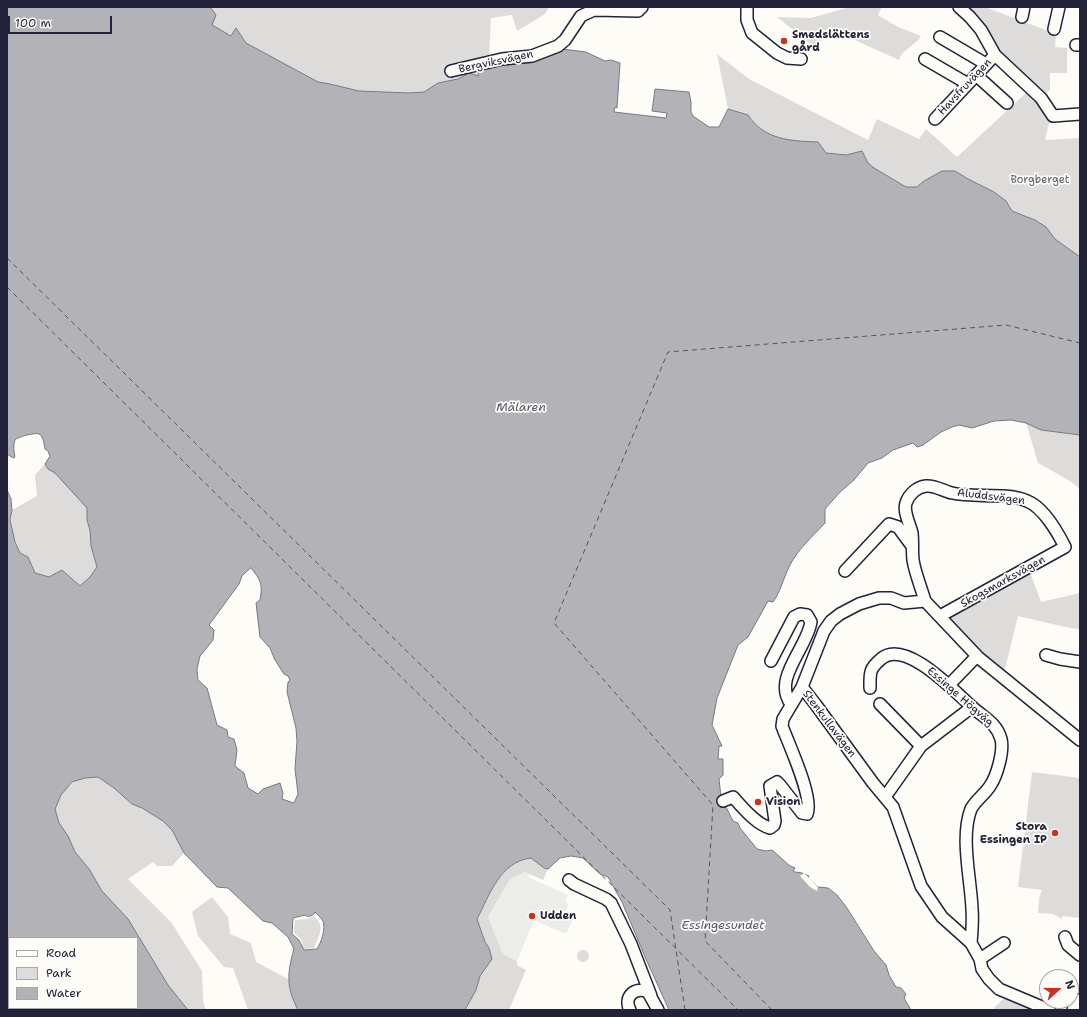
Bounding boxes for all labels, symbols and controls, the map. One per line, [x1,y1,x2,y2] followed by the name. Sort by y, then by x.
[10,8,114,34] scale bar
[15,15,51,31] text: 100 m
[792,28,870,54] place label: Smedslättens gård
[779,36,789,46] marker: Smedslättens gård
[458,48,534,76] street label: Bergviksvägen
[935,56,995,118] street label: Havsfruvägen
[1010,173,1070,187] park label: Borgberget
[496,401,546,415] water label: Mälaren
[956,486,1026,508] street label: Aluddsvägen
[958,553,1048,611] street label: Skogsmarksvägen
[924,665,996,729] street label: Essinge Högväg
[799,688,859,760] street label: Stenkullavägen
[766,795,801,809] place label: Vision
[753,797,763,807] marker: Vision
[980,820,1047,846] place label: Stora Essingen IP
[1050,828,1060,838] marker: Stora Essingen IP
[540,909,576,923] place label: Udden
[527,911,537,921] marker: Udden
[681,919,765,933] water label: Essingesundet
[8,937,138,1009] legend
[46,945,76,961] text: Road
[46,965,72,981] text: Park
[1039,969,1079,1009] north arrow
[1061,978,1078,992] text: N
[46,985,81,1001] text: Water

